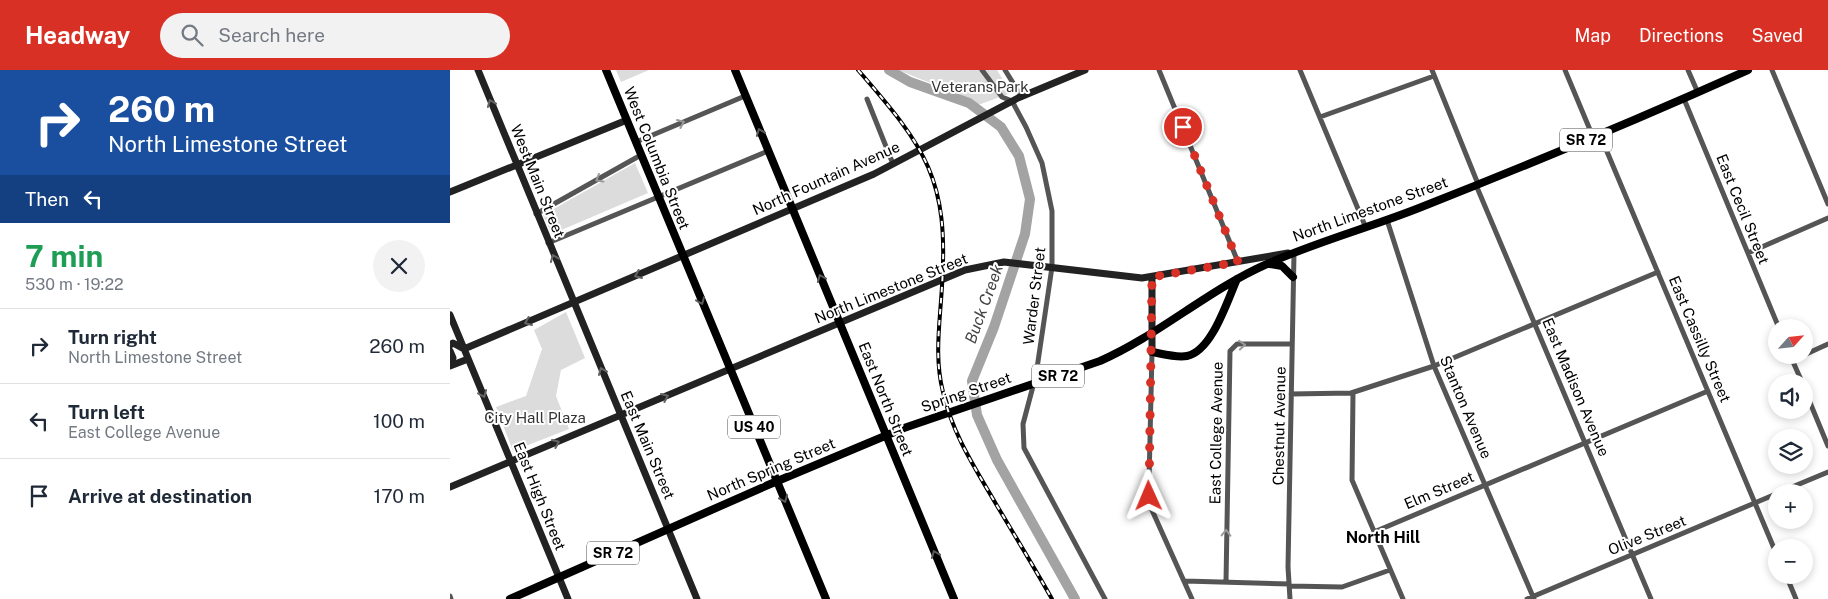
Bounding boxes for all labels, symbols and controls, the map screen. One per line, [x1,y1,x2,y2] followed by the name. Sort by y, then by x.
[160,13,510,58] search box
[25,21,130,49] text: Headway
[178,21,206,49] icon: search
[218,24,325,46] text: Search here
[1574,25,1611,46] text: Map
[1639,25,1724,46] text: Directions
[1752,25,1803,46] text: Saved
[931,78,1029,95] park label: Veterans Park
[621,84,693,232] street label: West Columbia Street
[108,89,215,130] text: 260 m
[25,90,90,155] icon: right
[487,99,497,108] one-way arrow
[1162,106,1204,148] pin
[1169,113,1197,141] icon: arrive
[676,119,685,130] one-way arrow
[508,122,568,240] street label: West Main Street
[756,128,767,137] one-way arrow
[1560,128,1612,152] road number: SR 72
[108,131,348,157] text: North Limestone Street
[750,138,902,218] street label: North Fountain Avenue
[1713,152,1773,267] street label: East Cecil Street
[595,172,604,182] one-way arrow
[1290,173,1450,245] street label: North Limestone Street
[79,185,107,213] icon: left
[25,188,69,210] text: Then
[25,238,103,274] text: 7 min
[373,240,425,292] button: close
[1020,246,1048,346] street label: Warder Street
[812,249,970,326] street label: North Limestone Street
[550,254,560,262] one-way arrow
[961,262,1007,346] water label: Buck Creek
[634,268,643,279] one-way arrow
[1666,273,1734,405] street label: East Cassilly Street
[816,274,827,283] one-way arrow
[25,275,124,294] text: 530 m · 19:22
[695,296,706,305] one-way arrow
[524,315,533,326] one-way arrow
[1539,315,1613,459] street label: East Madison Avenue
[1768,319,1812,364] north arrow
[1768,319,1813,584] map controls
[68,326,157,348] text: Turn right
[25,332,53,360] icon: right
[369,335,425,357] text: 260 m
[855,339,917,459] street label: East North Street
[1238,340,1246,351] one-way arrow
[68,348,242,367] text: North Limestone Street
[1437,353,1495,461] street label: Stanton Avenue
[1206,362,1226,504] street label: East College Avenue
[1032,364,1084,388] road number: SR 72
[1269,366,1289,486] street label: Chestnut Avenue
[597,367,608,376] one-way arrow
[919,369,1013,415] street label: Spring Street
[1768,374,1813,419] button: sound
[618,388,679,502] street label: East Main Street
[477,389,487,398] one-way arrow
[661,392,669,402] one-way arrow
[68,401,145,423] text: Turn left
[25,407,53,435] icon: left
[484,409,586,426] park label: City Hall Plaza
[373,410,425,432] text: 100 m
[728,416,780,438] road number: US 40
[68,423,220,442] text: East College Avenue
[1768,429,1813,474] button: layers
[704,434,838,504] street label: North Spring Street
[551,439,560,449] one-way arrow
[511,440,569,553] street label: East High Street
[1402,468,1477,512] street label: Elm Street
[1122,469,1174,521] position arrow
[25,482,53,510] icon: arrive
[1768,484,1813,529] button: +
[68,485,252,507] text: Arrive at destination
[374,485,425,507] text: 170 m
[778,495,788,503] one-way arrow
[1606,512,1689,558] street label: Olive Street
[1346,528,1420,547] district label: North Hill
[1221,529,1232,537] one-way arrow
[1768,539,1813,584] button: −
[587,542,639,564] road number: SR 72
[931,550,941,559] one-way arrow

